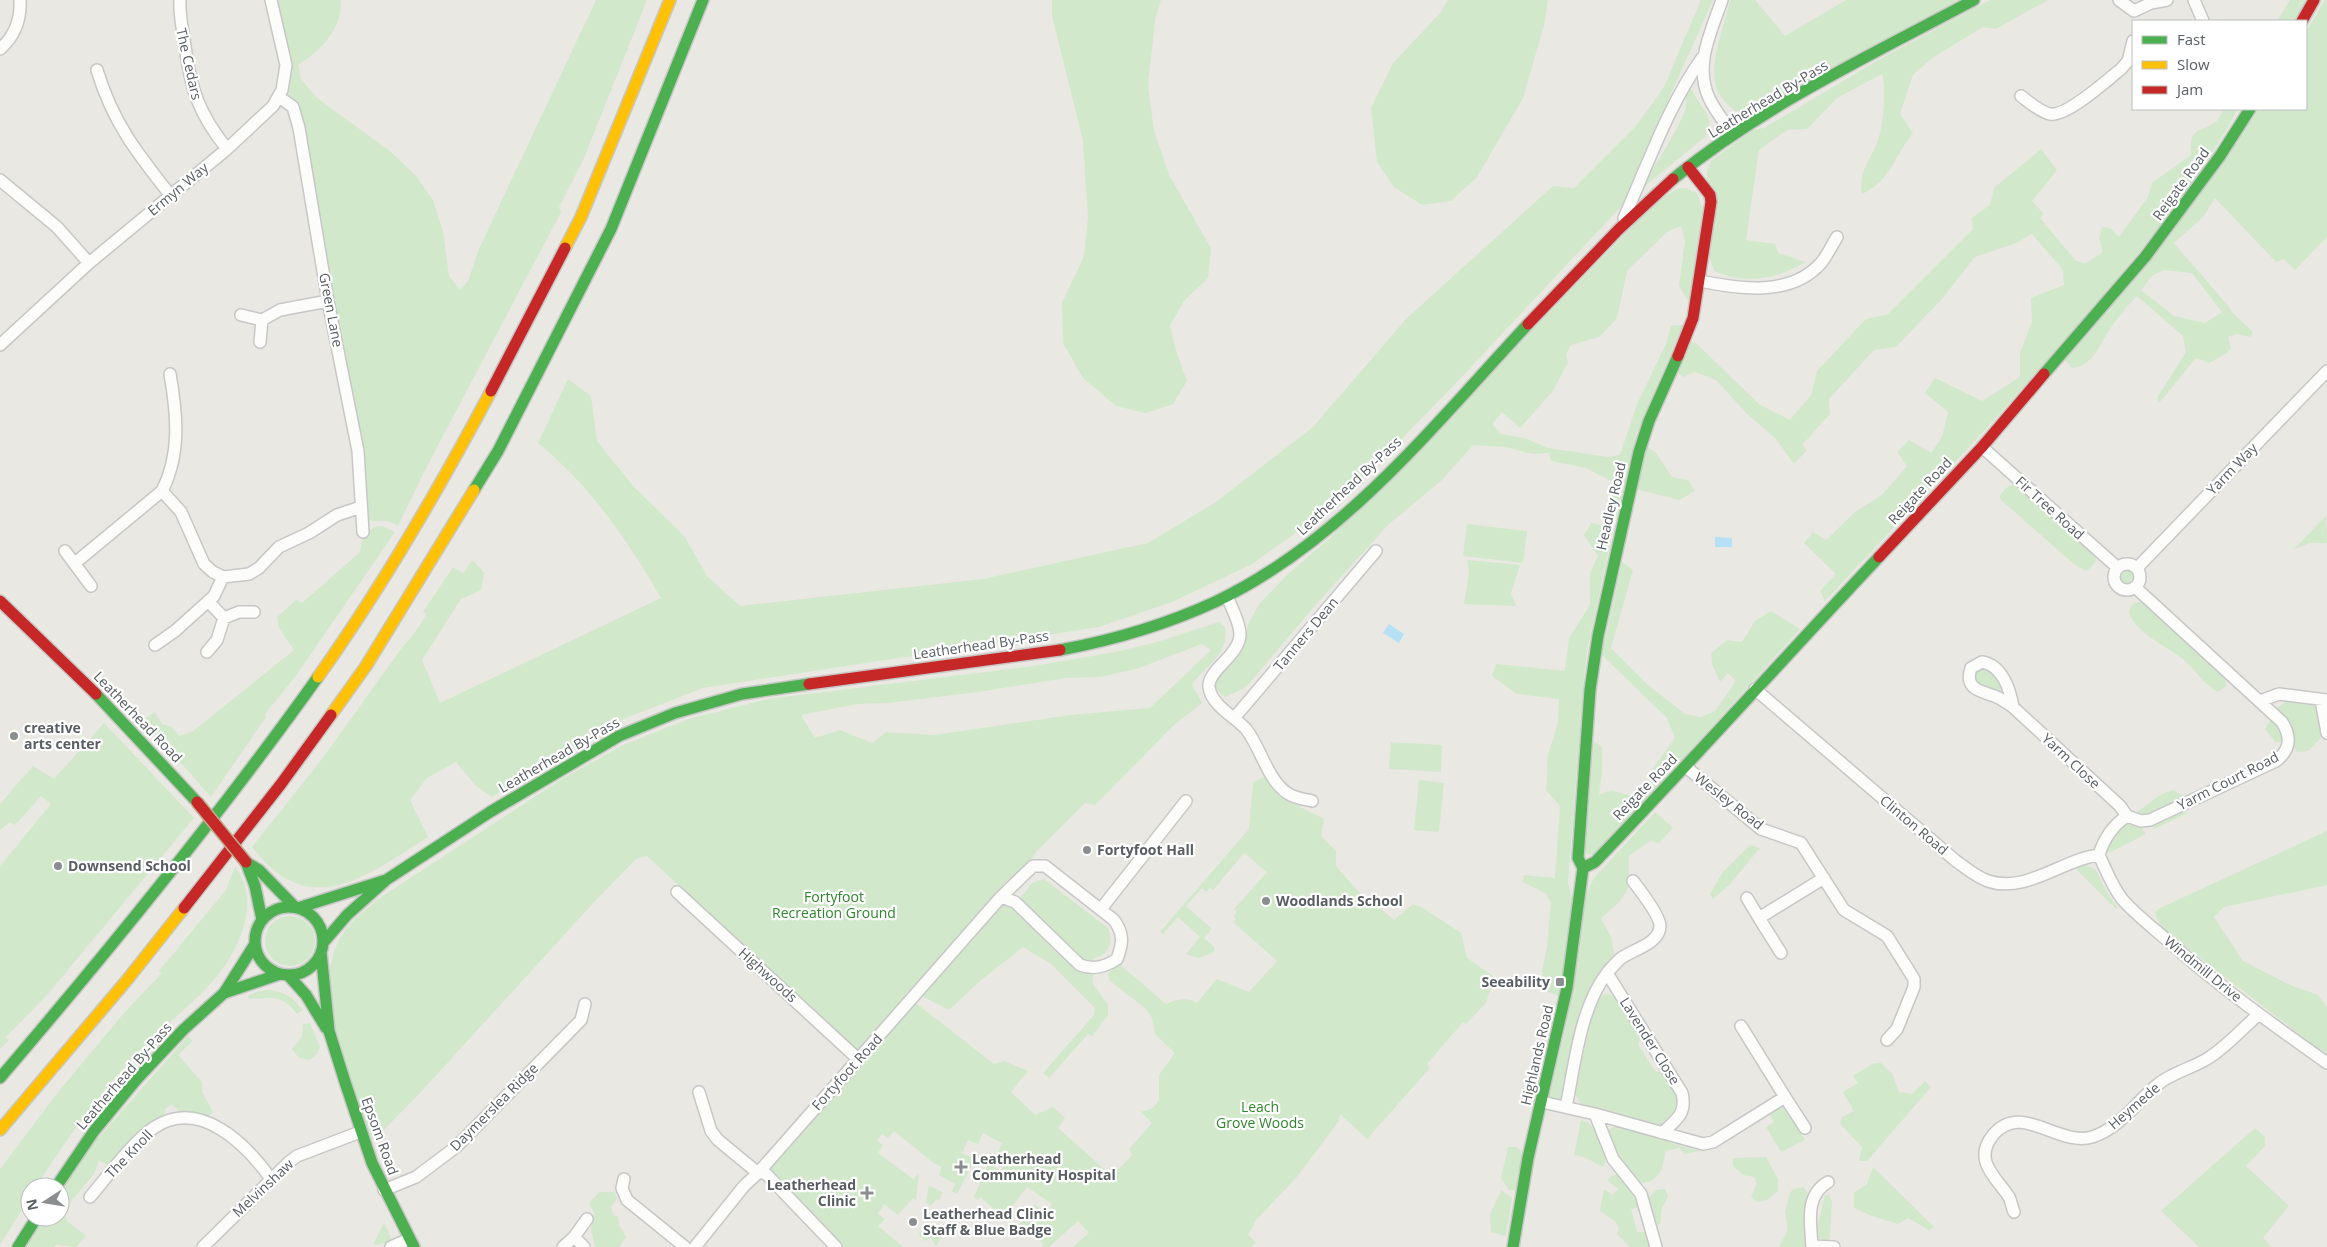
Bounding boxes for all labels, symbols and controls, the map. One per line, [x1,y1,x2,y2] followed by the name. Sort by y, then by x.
[2132,20,2307,110] legend
[172,26,207,102] street label: The Cedars
[2177,29,2206,49] text: Fast
[2177,54,2210,74] text: Slow
[1704,55,1831,142] street label: Leatherhead By-Pass
[2175,79,2203,99] text: Jam
[2148,144,2213,224] street label: Reigate Road
[143,157,213,219] street label: Ermyn Way
[315,271,348,349] street label: Green Lane
[1292,432,1405,539] street label: Leatherhead By-Pass
[2202,438,2262,499] street label: Yarm Way
[1884,453,1956,528] street label: Reigate Road
[1591,460,1630,552] street label: Headley Road
[2012,472,2089,544] street label: Fir Tree Road
[1269,593,1342,675] street label: Tanners Dean
[912,626,1050,663] street label: Leatherhead By-Pass
[90,667,187,766] street label: Leatherhead Road
[495,712,623,797] street label: Leatherhead By-Pass
[24,718,102,753] place label: creative arts center
[2038,729,2105,793] street label: Yarm Close
[8,730,20,742] marker: creative arts center
[2174,747,2282,814] street label: Yarm Court Road
[1608,749,1681,824] street label: Reigate Road
[1691,768,1768,834] street label: Wesley Road
[1876,790,1952,859] street label: Clinton Road
[1097,840,1194,859] place label: Fortyfoot Hall
[1081,844,1093,856] marker: Fortyfoot Hall
[68,856,191,875] place label: Downsend School
[52,860,64,872] marker: Downsend School
[772,887,896,922] park label: Fortyfoot Recreation Ground
[1276,891,1403,910] place label: Woodlands School
[1260,895,1272,907] marker: Woodlands School
[2160,931,2246,1006] street label: Windmill Drive
[735,943,802,1006] street label: Highwoods
[1482,972,1550,991] place label: Seeability
[1554,976,1566,988] marker: Seeability
[1616,993,1685,1088] street label: Lavender Close
[1516,1003,1557,1107] street label: Highlands Road
[72,1018,176,1133] street label: Leatherhead By-Pass
[807,1029,886,1114] street label: Fortyfoot Road
[445,1058,542,1155] street label: Daymerslea Ridge
[2104,1078,2164,1133] street label: Heymede
[358,1094,403,1177] street label: Epsom Road
[1216,1097,1304,1132] park label: Leach Grove Woods
[101,1125,156,1182] street label: The Knoll
[972,1149,1116,1184] place label: Leatherhead Community Hospital
[228,1154,297,1221] street label: Melvinshaw
[954,1160,968,1174] marker: Leatherhead Community Hospital
[767,1175,856,1210] place label: Leatherhead Clinic
[20,1177,70,1227] north arrow
[860,1186,874,1200] marker: Leatherhead Clinic
[21,1197,42,1212] text: N
[923,1204,1054,1239] place label: Leatherhead Clinic Staff & Blue Badge
[907,1216,919,1228] marker: Leatherhead Clinic Staff & Blue Badge

